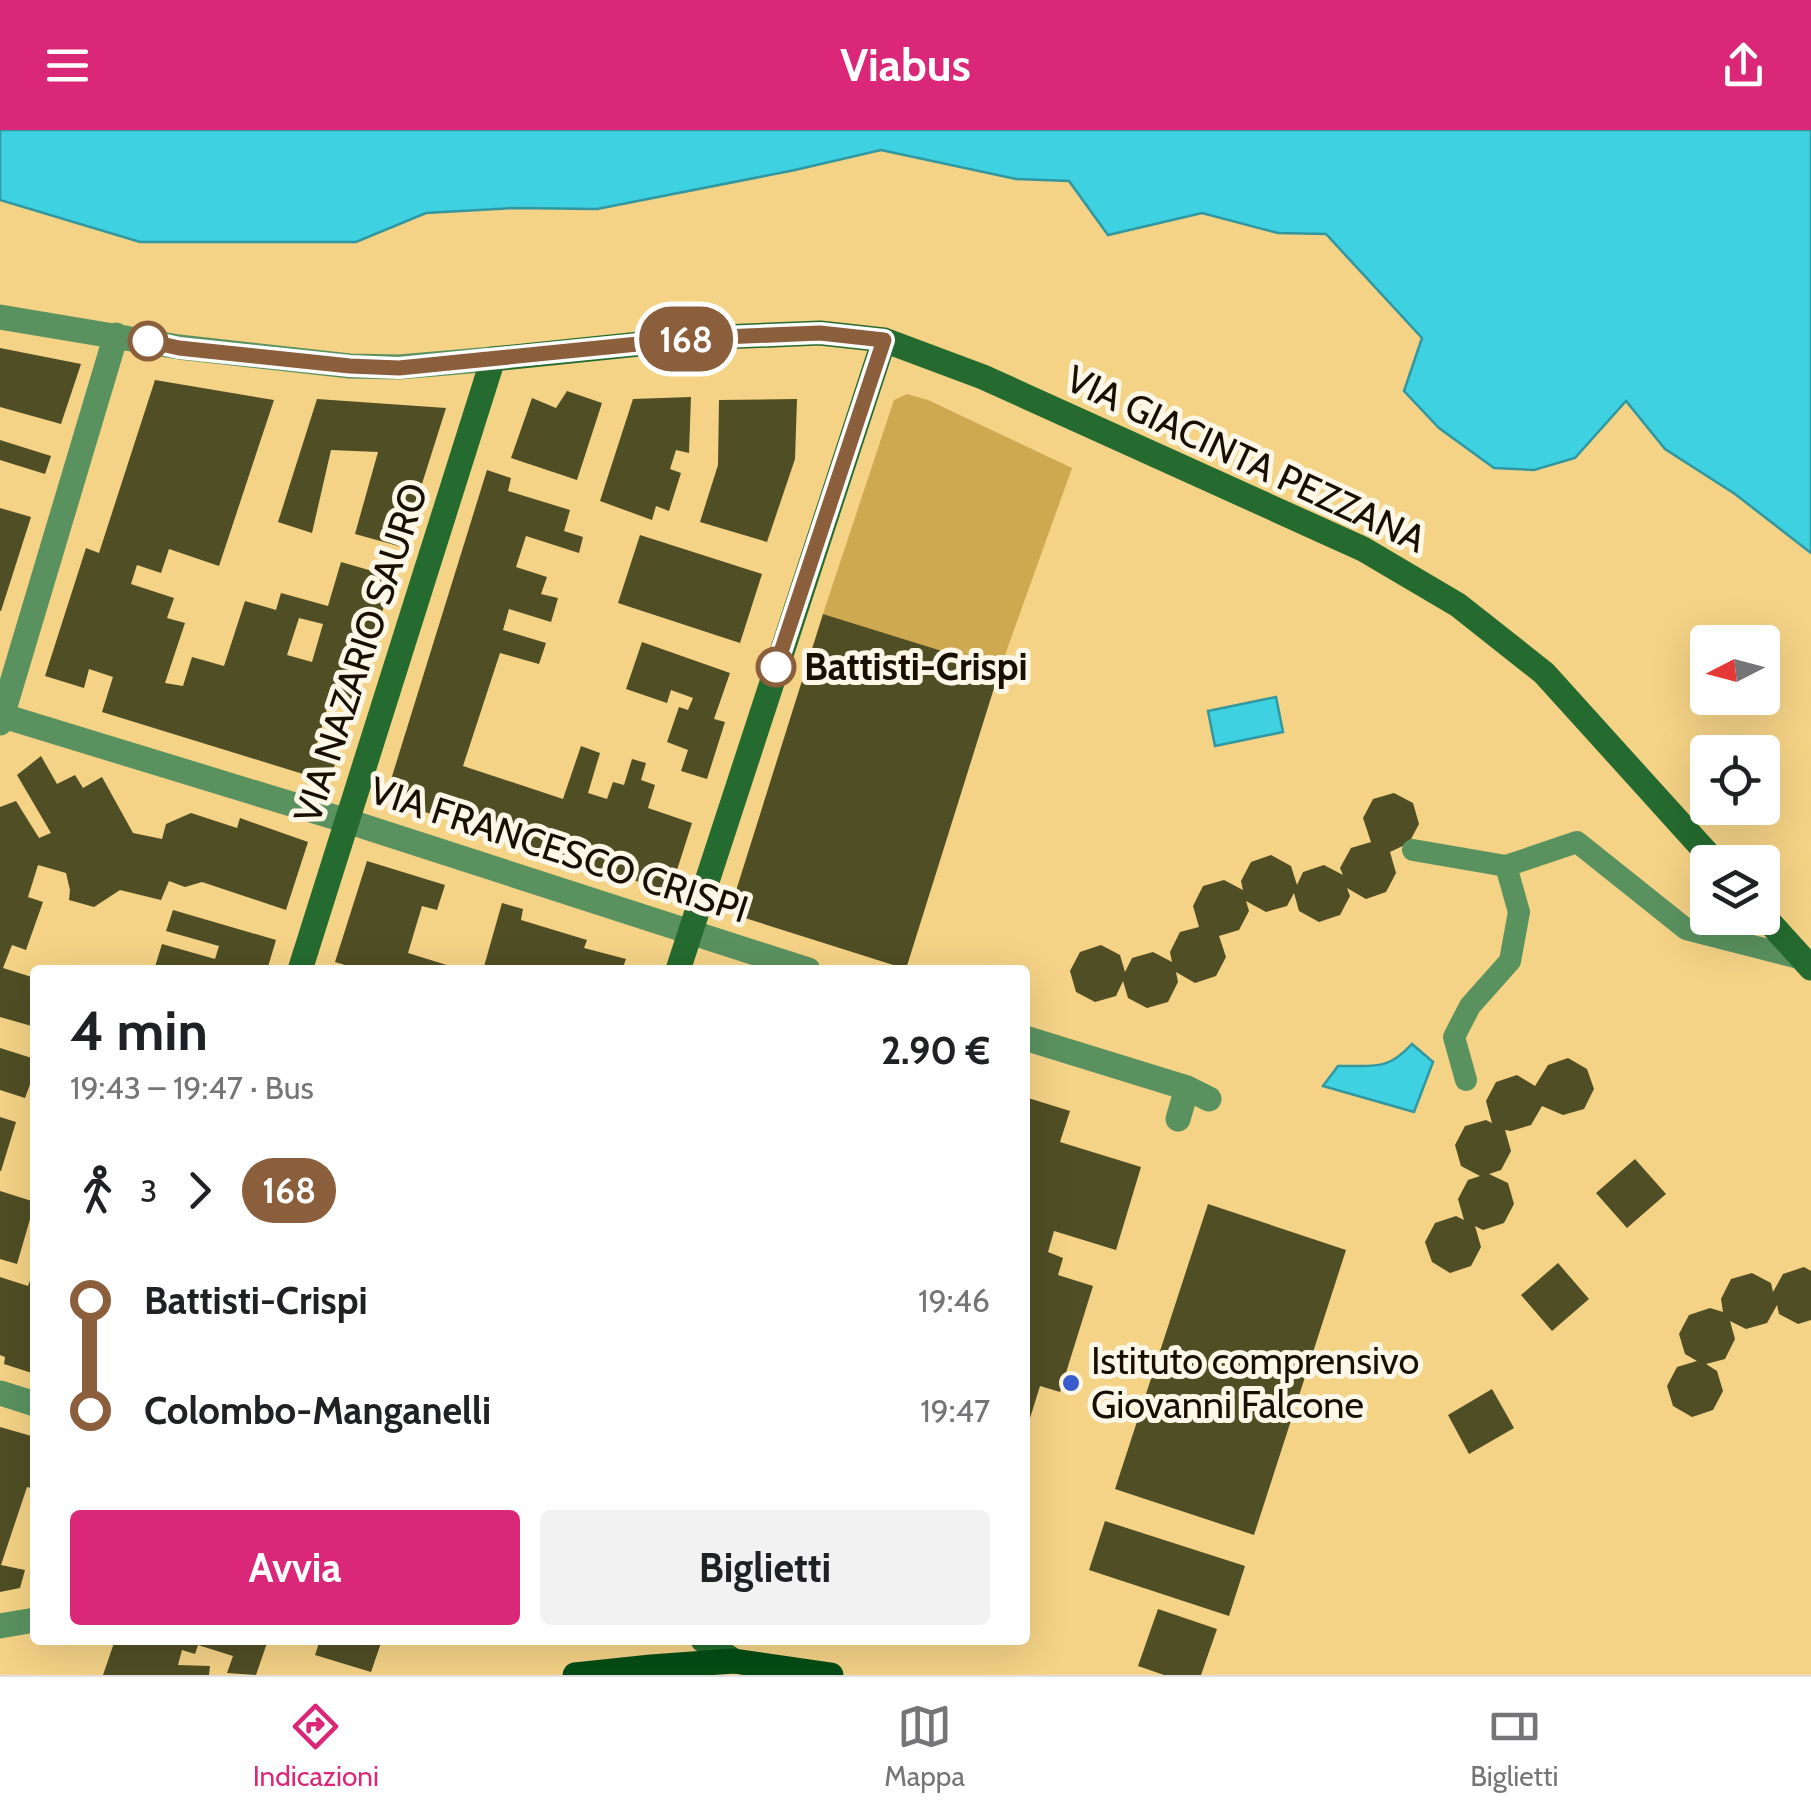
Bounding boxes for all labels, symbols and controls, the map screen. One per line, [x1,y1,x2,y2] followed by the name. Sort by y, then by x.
[40,38,95,93] icon: menu
[840,38,971,92] text: Viabus
[1716,38,1771,93] icon: share
[628,306,744,372] line badge: 168
[659,318,713,361] text: 168
[129,322,167,360] unlabelled marker
[1059,355,1434,563] street label: VIA GIACINTA PEZZANA
[283,477,438,829] street label: VIA NAZARIO SAURO
[1690,625,1780,715] north arrow
[1690,625,1780,935] map controls
[804,643,1028,690] place label: Battisti-Crispi
[757,648,795,686] marker: Battisti-Crispi
[1690,735,1780,825] button: locate
[364,766,754,933] street label: VIA FRANCESCO CRISPI
[1690,845,1780,935] button: layers
[70,997,208,1064] text: 4 min
[881,1027,990,1074] text: 2.90 €
[70,1068,314,1107] text: 19:43 – 19:47 · Bus
[70,1163,125,1218] icon: walk
[172,1163,227,1218] icon: forward
[262,1169,316,1212] text: 168
[140,1171,157,1210] text: 3
[144,1277,368,1324] text: Battisti-Crispi
[918,1281,990,1320] text: 19:46
[1091,1337,1419,1428] place label: Istituto comprensivo Giovanni Falcone
[1060,1372,1082,1394] marker: Istituto comprensivo Giovanni Falcone
[144,1387,491,1434] text: Colombo-Manganelli
[920,1391,990,1430] text: 19:47
[70,1510,520,1625] button: Avvia
[540,1510,990,1625] button: Biglietti
[253,1699,379,1793] tab: Indicazioni
[884,1699,965,1793] tab: Mappa
[1470,1699,1558,1793] tab: Biglietti

